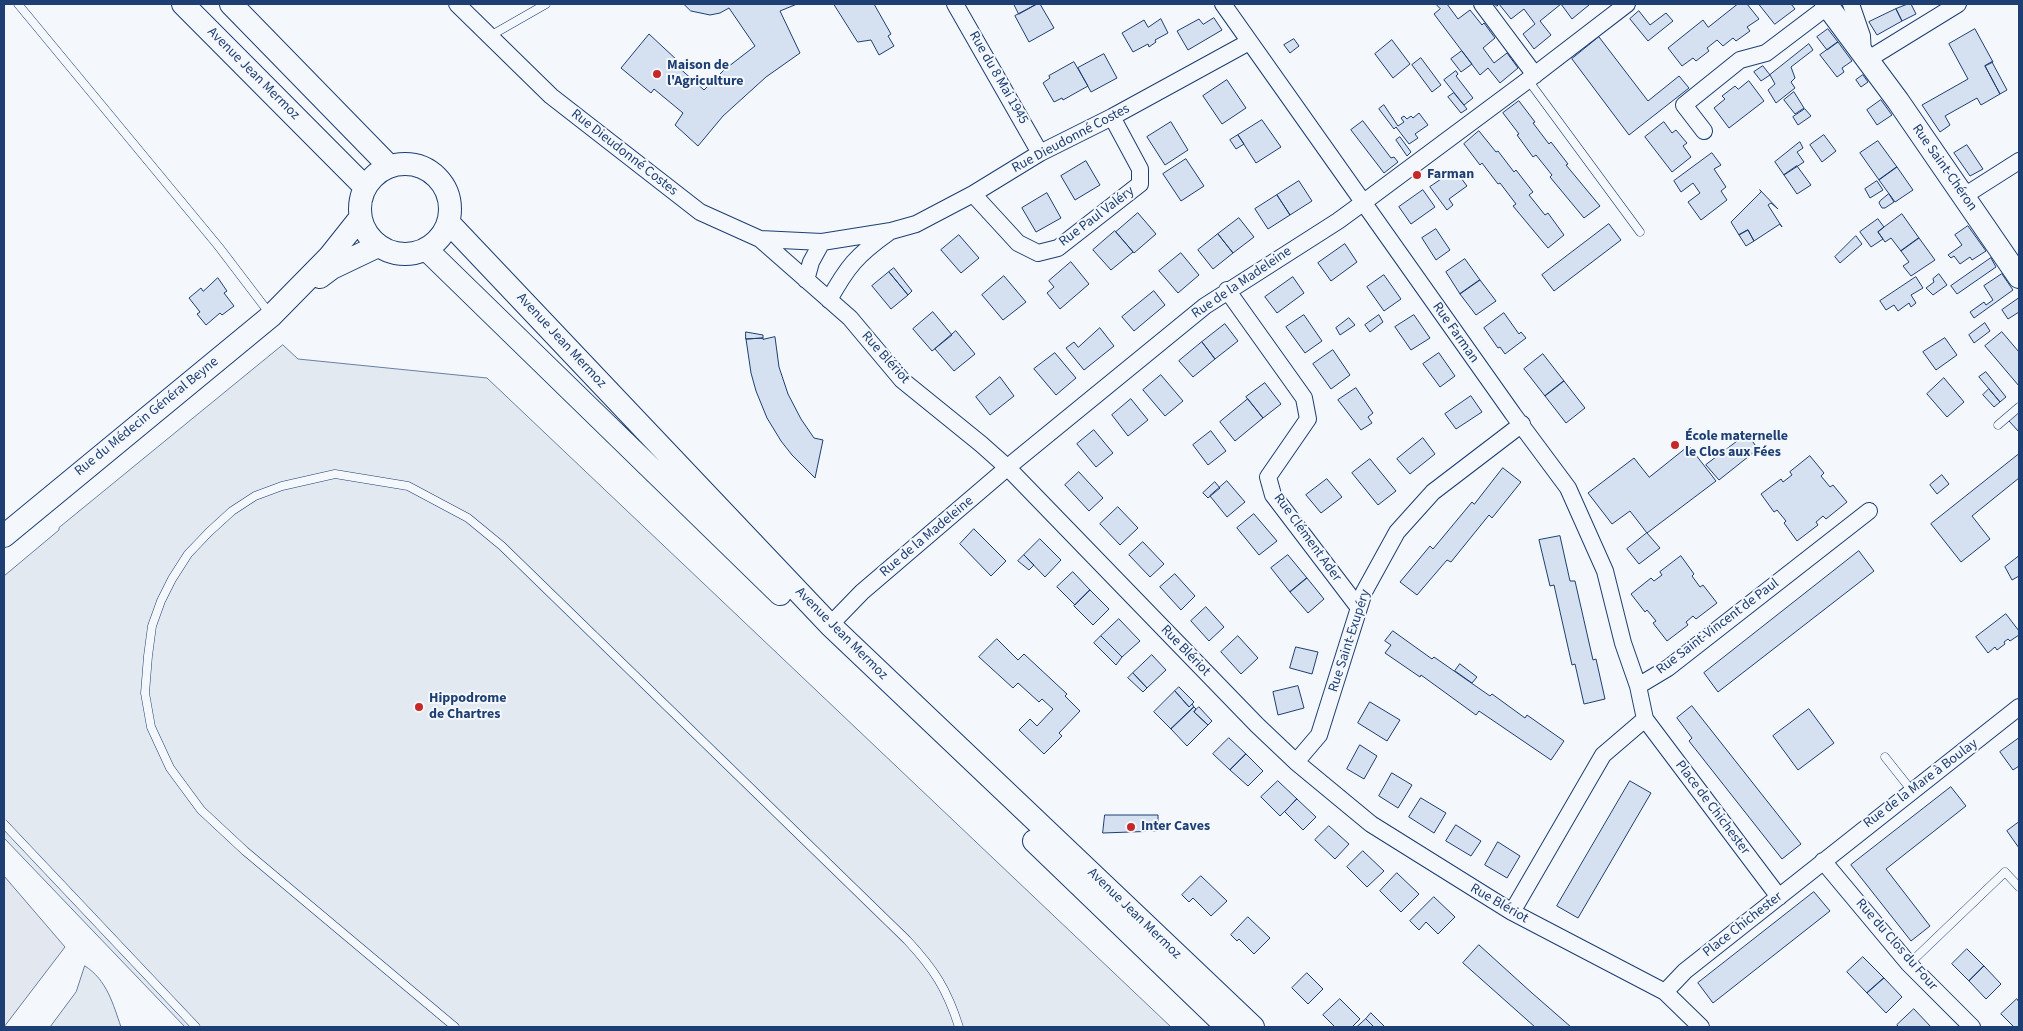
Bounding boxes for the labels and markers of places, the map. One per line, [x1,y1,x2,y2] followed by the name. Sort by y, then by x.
[667,58,744,90] place label: Maison de l'Agriculture
[651,68,663,80] marker: Maison de l'Agriculture
[1427,167,1474,183] place label: Farman
[1411,169,1423,181] marker: Farman
[1685,429,1788,462] place label: École maternelle le Clos aux Fées
[1669,439,1681,451] marker: École maternelle le Clos aux Fées
[429,691,507,724] place label: Hippodrome de Chartres
[413,701,425,713] marker: Hippodrome de Chartres
[1141,819,1210,835] place label: Inter Caves
[1125,821,1137,833] marker: Inter Caves

